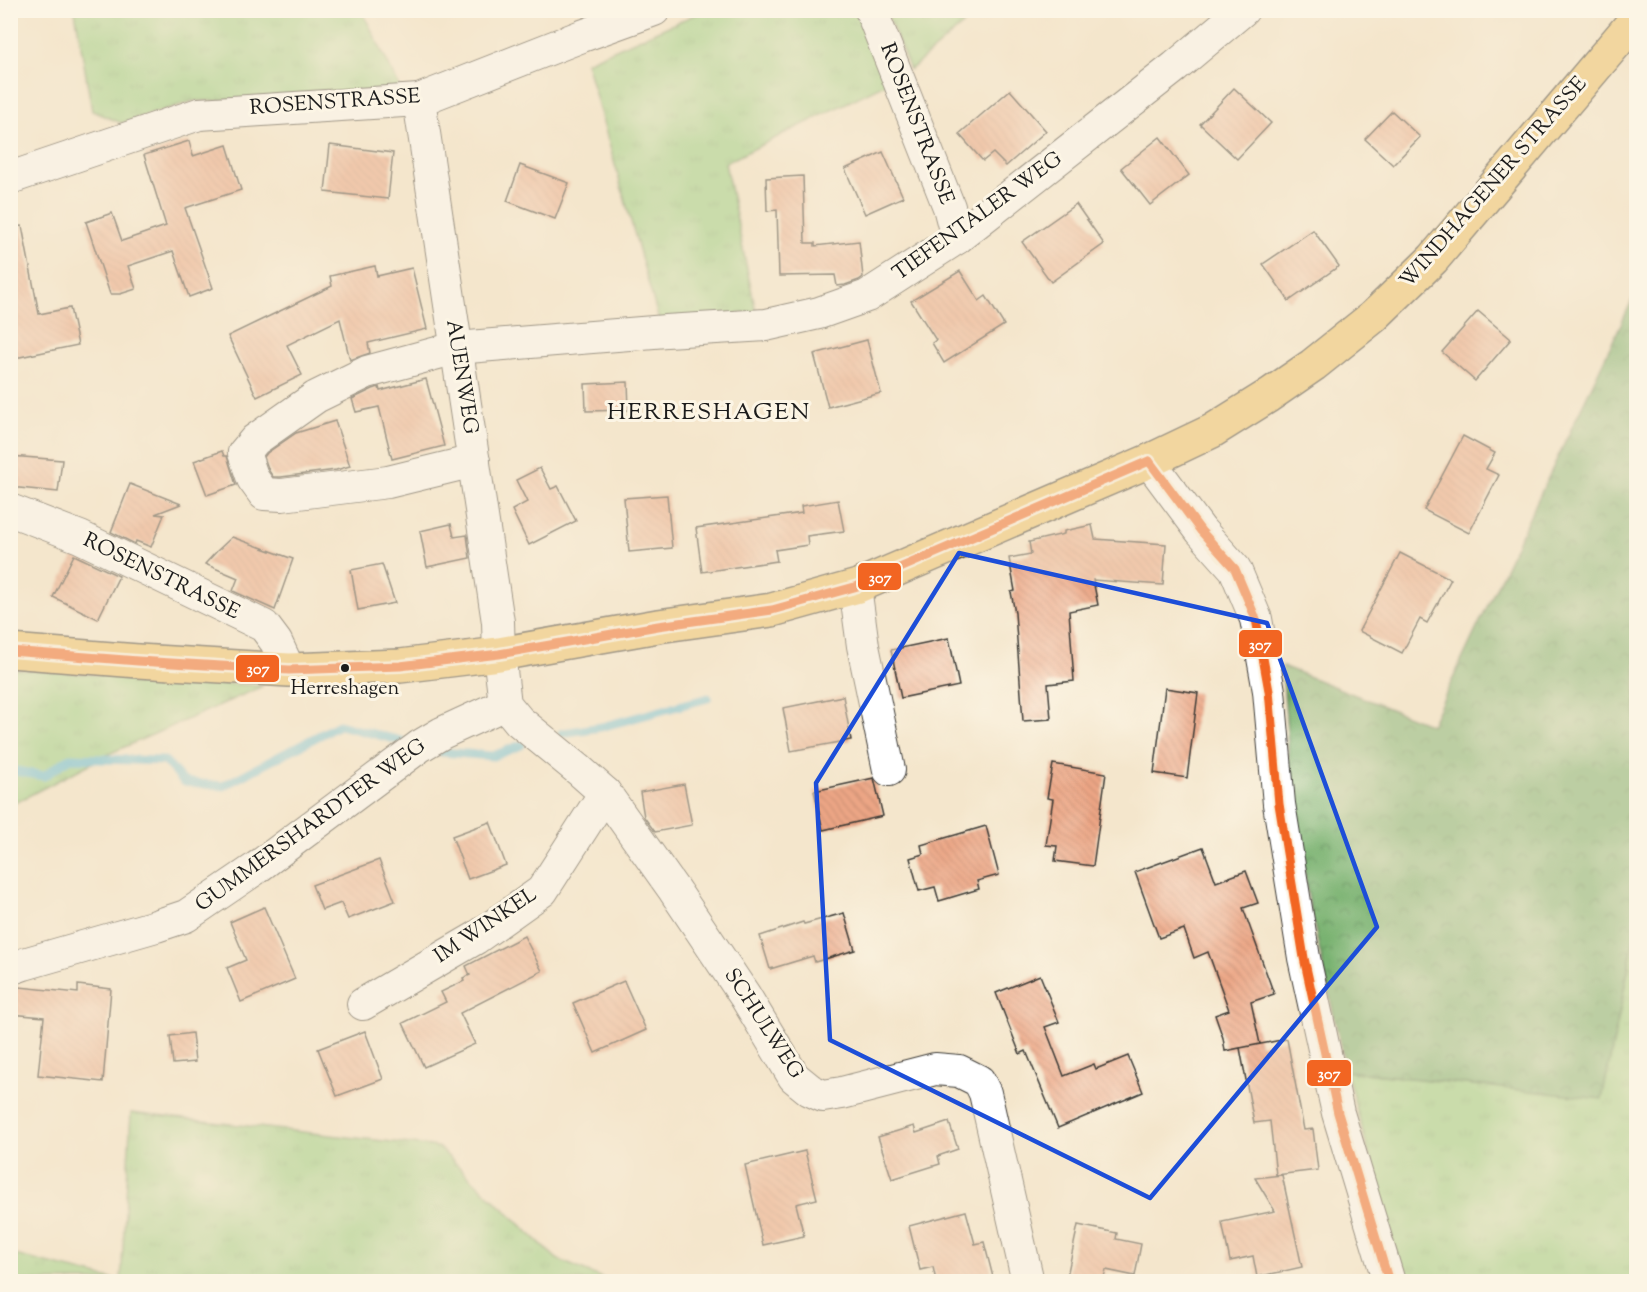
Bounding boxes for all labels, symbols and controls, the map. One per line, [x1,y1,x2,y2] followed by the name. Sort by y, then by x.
[871,39,961,210] street label: ROSENSTRASSE
[1393,70,1595,295] street label: WINDHAGENER STRASSE
[249,82,422,124] street label: ROSENSTRASSE
[887,145,1069,289] street label: TIEFENTALER WEG
[437,318,485,436] street label: AUENWEG
[607,396,811,430] district label: HERRESHAGEN
[78,526,245,628] street label: ROSENSTRASSE
[857,562,902,591] line badge: 307
[869,568,892,591] text: 307
[1238,629,1283,658] line badge: 307
[1249,635,1272,658] text: 307
[235,654,280,683] line badge: 307
[247,659,270,682] text: 307
[339,662,351,674] marker: Herreshagen
[291,675,400,704] place label: Herreshagen
[190,732,432,920] street label: GUMMERSHARDTER WEG
[429,880,544,971] street label: IM WINKEL
[716,963,810,1085] street label: SCHULWEG
[1306,1059,1352,1087] line badge: 307
[1318,1064,1341,1087] text: 307

